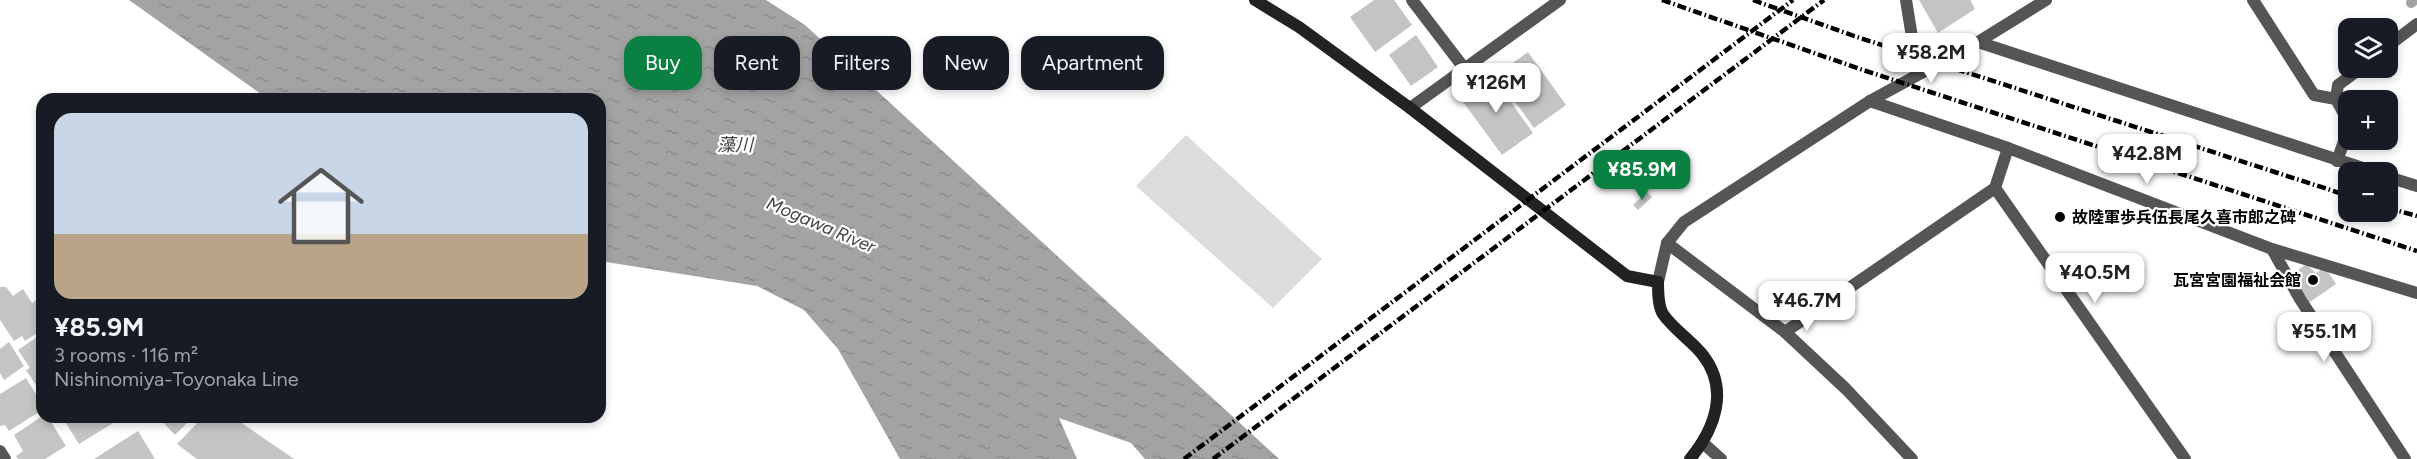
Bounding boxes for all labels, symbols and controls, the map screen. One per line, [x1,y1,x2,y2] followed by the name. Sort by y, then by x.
[2338,18,2398,222] map controls
[2338,18,2398,78] button: layers
[1882,33,1980,84] pin: ¥58.2M
[624,36,702,90] chip: Buy
[714,36,800,90] chip: Rent
[812,36,911,90] chip: Filters
[923,36,1009,90] chip: New
[1021,36,1164,90] chip: Apartment
[1896,40,1966,64] text: ¥58.2M
[1454,63,1538,114] pin: ¥126M
[1466,70,1526,94] text: ¥126M
[2338,90,2398,150] button: +
[717,134,755,156] water label: 藻川
[2098,134,2196,185] pin: ¥42.8M
[2112,141,2182,165] text: ¥42.8M
[1593,150,1691,201] pin: ¥85.9M
[267,152,375,260] icon: home
[1607,157,1677,181] text: ¥85.9M
[2338,162,2398,222] button: −
[763,192,880,258] water label: Mogawa River
[2072,208,2296,227] place label: 故陸軍歩兵伍長尾久喜市郎之碑
[2053,210,2067,224] marker: 故陸軍歩兵伍長尾久喜市郎之碑
[2046,253,2144,304] pin: ¥40.5M
[2059,260,2131,284] text: ¥40.5M
[2173,271,2301,290] place label: 瓦宮宮園福祉会館
[2306,273,2320,287] marker: 瓦宮宮園福祉会館
[1758,281,1856,332] pin: ¥46.7M
[1772,288,1842,312] text: ¥46.7M
[54,311,144,343] text: ¥85.9M
[2275,312,2373,363] pin: ¥55.1M
[2291,319,2357,343] text: ¥55.1M
[54,343,198,367] text: 3 rooms · 116 m²
[54,367,299,391] text: Nishinomiya-Toyonaka Line

